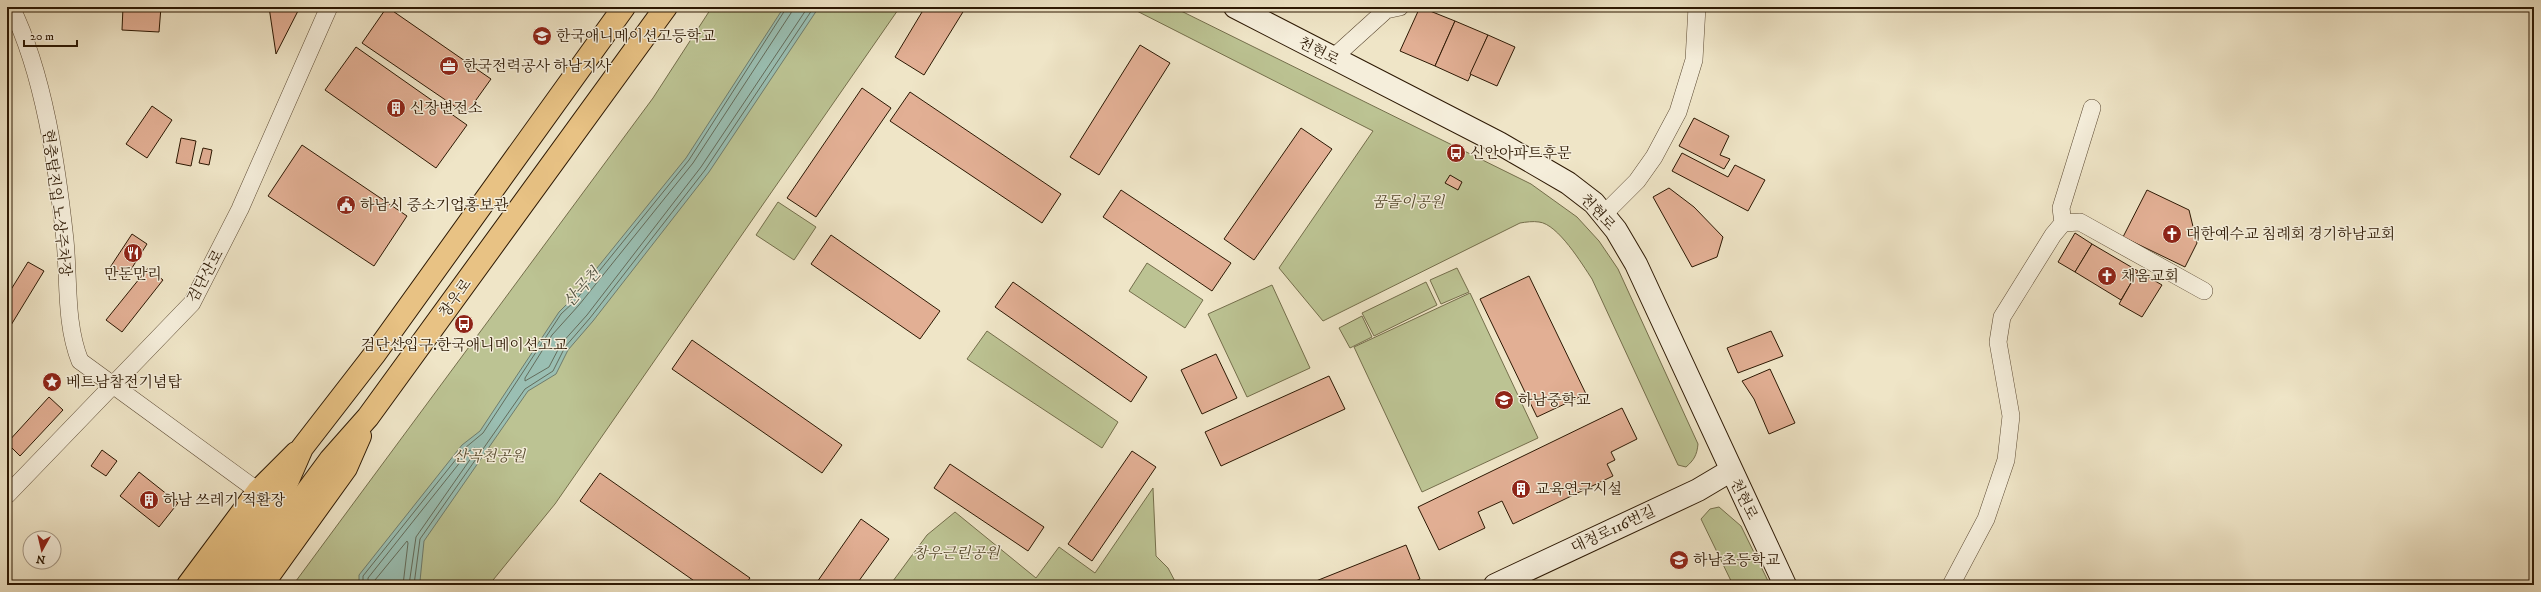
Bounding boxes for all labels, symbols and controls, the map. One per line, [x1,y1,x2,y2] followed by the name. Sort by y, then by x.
[24,22,77,48] scale bar
[531,25,553,47] school or university icon: 한국애니메이션고등학교
[556,27,716,46] place label: 한국애니메이션고등학교
[30,29,54,44] text: 20 m
[1295,33,1343,70] street label: 천현로
[438,55,460,77] office icon: 한국전력공사 하남지사
[463,57,612,76] place label: 한국전력공사 하남지사
[385,97,407,119] building icon: 신장변전소
[410,99,483,118] place label: 신장변전소
[38,128,75,278] street label: 현충탑진입 노상주차장
[1445,142,1467,164] bus stop icon: 신안아파트후문
[1470,144,1572,163] place label: 신안아파트후문
[1576,190,1620,235] street label: 천현로
[1372,193,1446,212] park label: 꿈돌이공원
[335,194,357,216] public building icon: 하남시 중소기업홍보관
[360,196,509,215] place label: 하남시 중소기업홍보관
[2161,223,2183,245] church icon: 대한예수교 침례회 경기하남교회
[2186,225,2395,244] place label: 대한예수교 침례회 경기하남교회
[122,242,144,264] restaurant icon: 만돈만리
[183,246,228,306] street label: 검단산로
[559,263,606,312] water label: 산곡천
[104,265,162,284] place label: 만돈만리
[2096,265,2118,287] church icon: 채움교회
[2121,267,2179,286] place label: 채움교회
[435,275,476,321] street label: 창우로
[453,313,475,335] bus stop icon: 검단산입구.한국애니메이션고교
[361,336,568,355] place label: 검단산입구.한국애니메이션고교
[41,371,63,393] place icon: 베트남참전기념탑
[66,373,182,392] place label: 베트남참전기념탑
[1493,389,1515,411] school or university icon: 하남중학교
[1518,391,1591,410] place label: 하남중학교
[453,447,527,466] park label: 산곡천공원
[1725,476,1762,523] street label: 천현로
[1510,478,1532,500] building icon: 교육연구시설
[1535,480,1622,499] place label: 교육연구시설
[138,489,160,511] building icon: 하남 쓰레기 적환장
[163,491,286,510] place label: 하남 쓰레기 적환장
[1568,502,1659,557] street label: 대청로116번길
[22,530,62,570] north arrow
[913,544,1001,563] park label: 창우근린공원
[1668,549,1690,571] school or university icon: 하남초등학교
[35,551,46,566] text: N
[1693,551,1780,570] place label: 하남초등학교

